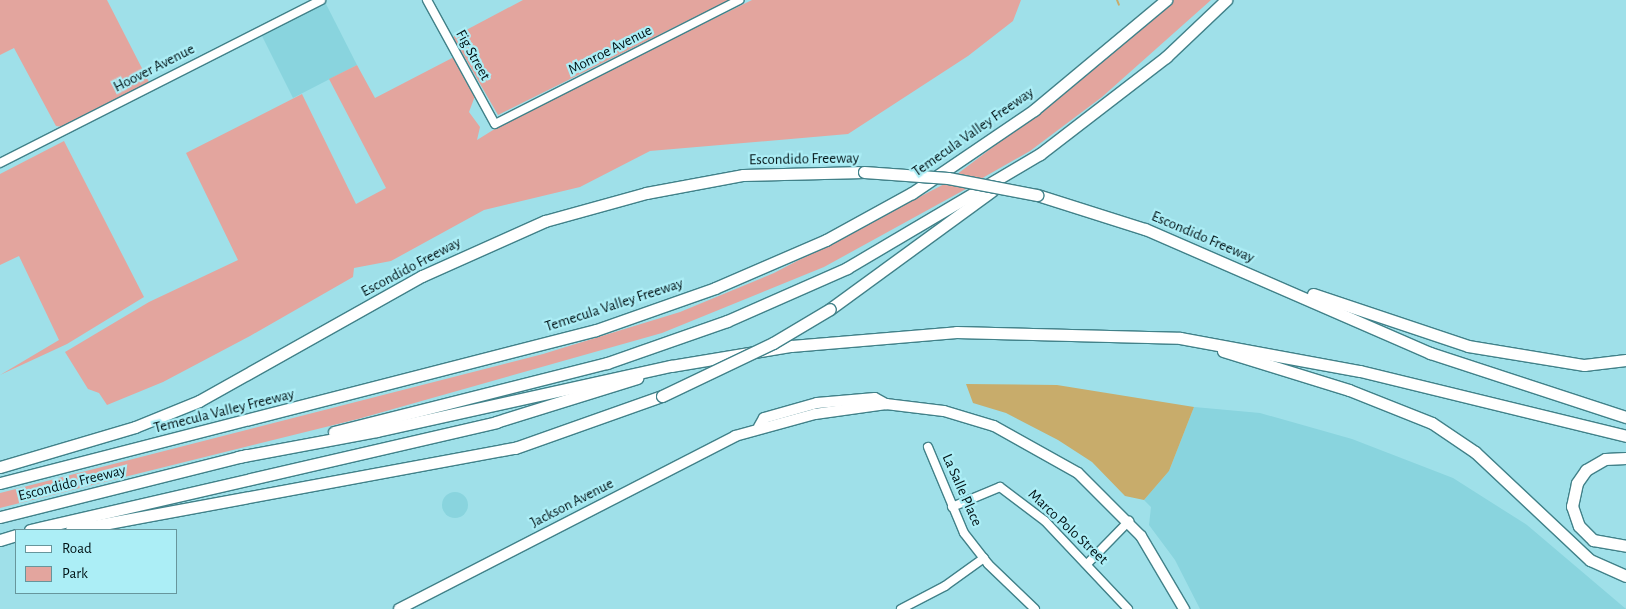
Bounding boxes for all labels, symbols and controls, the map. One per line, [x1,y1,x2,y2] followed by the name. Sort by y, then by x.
[565,21,655,79] street label: Monroe Avenue
[452,26,494,84] street label: Fig Street
[110,40,198,96] street label: Hoover Avenue
[909,83,1037,181] street label: Temecula Valley Freeway
[749,149,859,169] street label: Escondido Freeway
[1149,207,1257,267] street label: Escondido Freeway
[358,233,464,301] street label: Escondido Freeway
[543,274,685,336] street label: Temecula Valley Freeway
[152,385,296,437] street label: Temecula Valley Freeway
[938,451,986,529] street label: La Salle Place
[16,461,128,505] street label: Escondido Freeway
[528,474,616,532] street label: Jackson Avenue
[1024,486,1112,568] street label: Marco Polo Street
[15,529,178,594] legend
[62,541,92,556] text: Road
[62,566,88,581] text: Park

